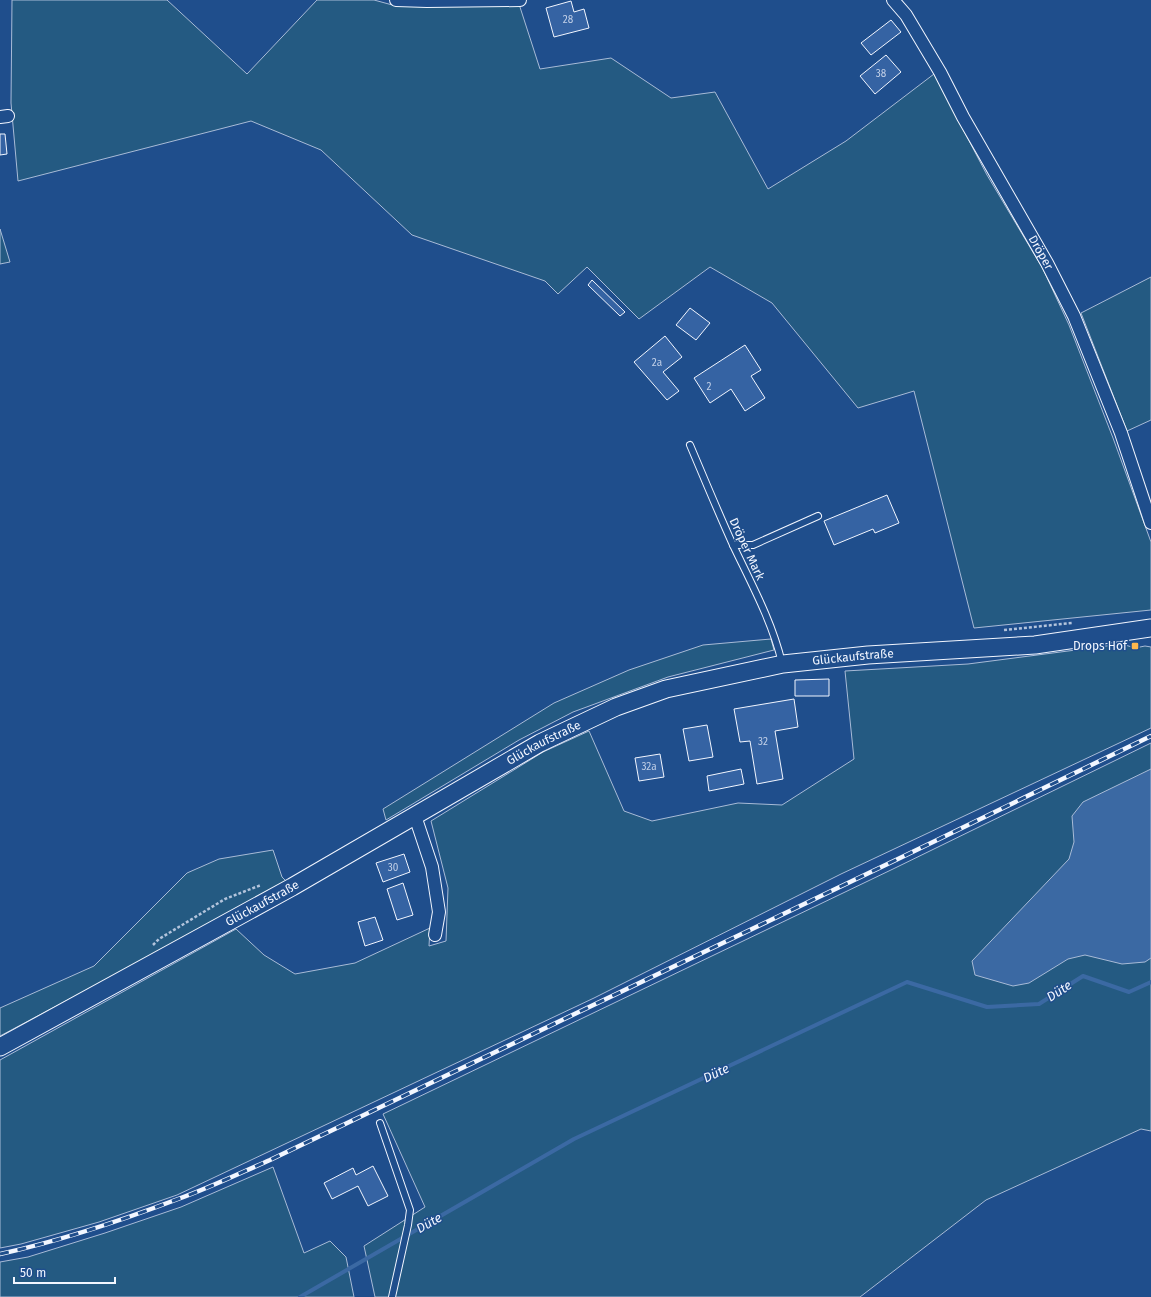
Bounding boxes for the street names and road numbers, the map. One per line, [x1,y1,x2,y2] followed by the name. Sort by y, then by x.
[1026,233,1056,272] street label: Dröper
[726,516,768,583] street label: Dröper Mark
[812,646,894,668] street label: Glückaufstraße
[504,718,583,768] street label: Glückaufstraße
[223,877,301,929] street label: Glückaufstraße

